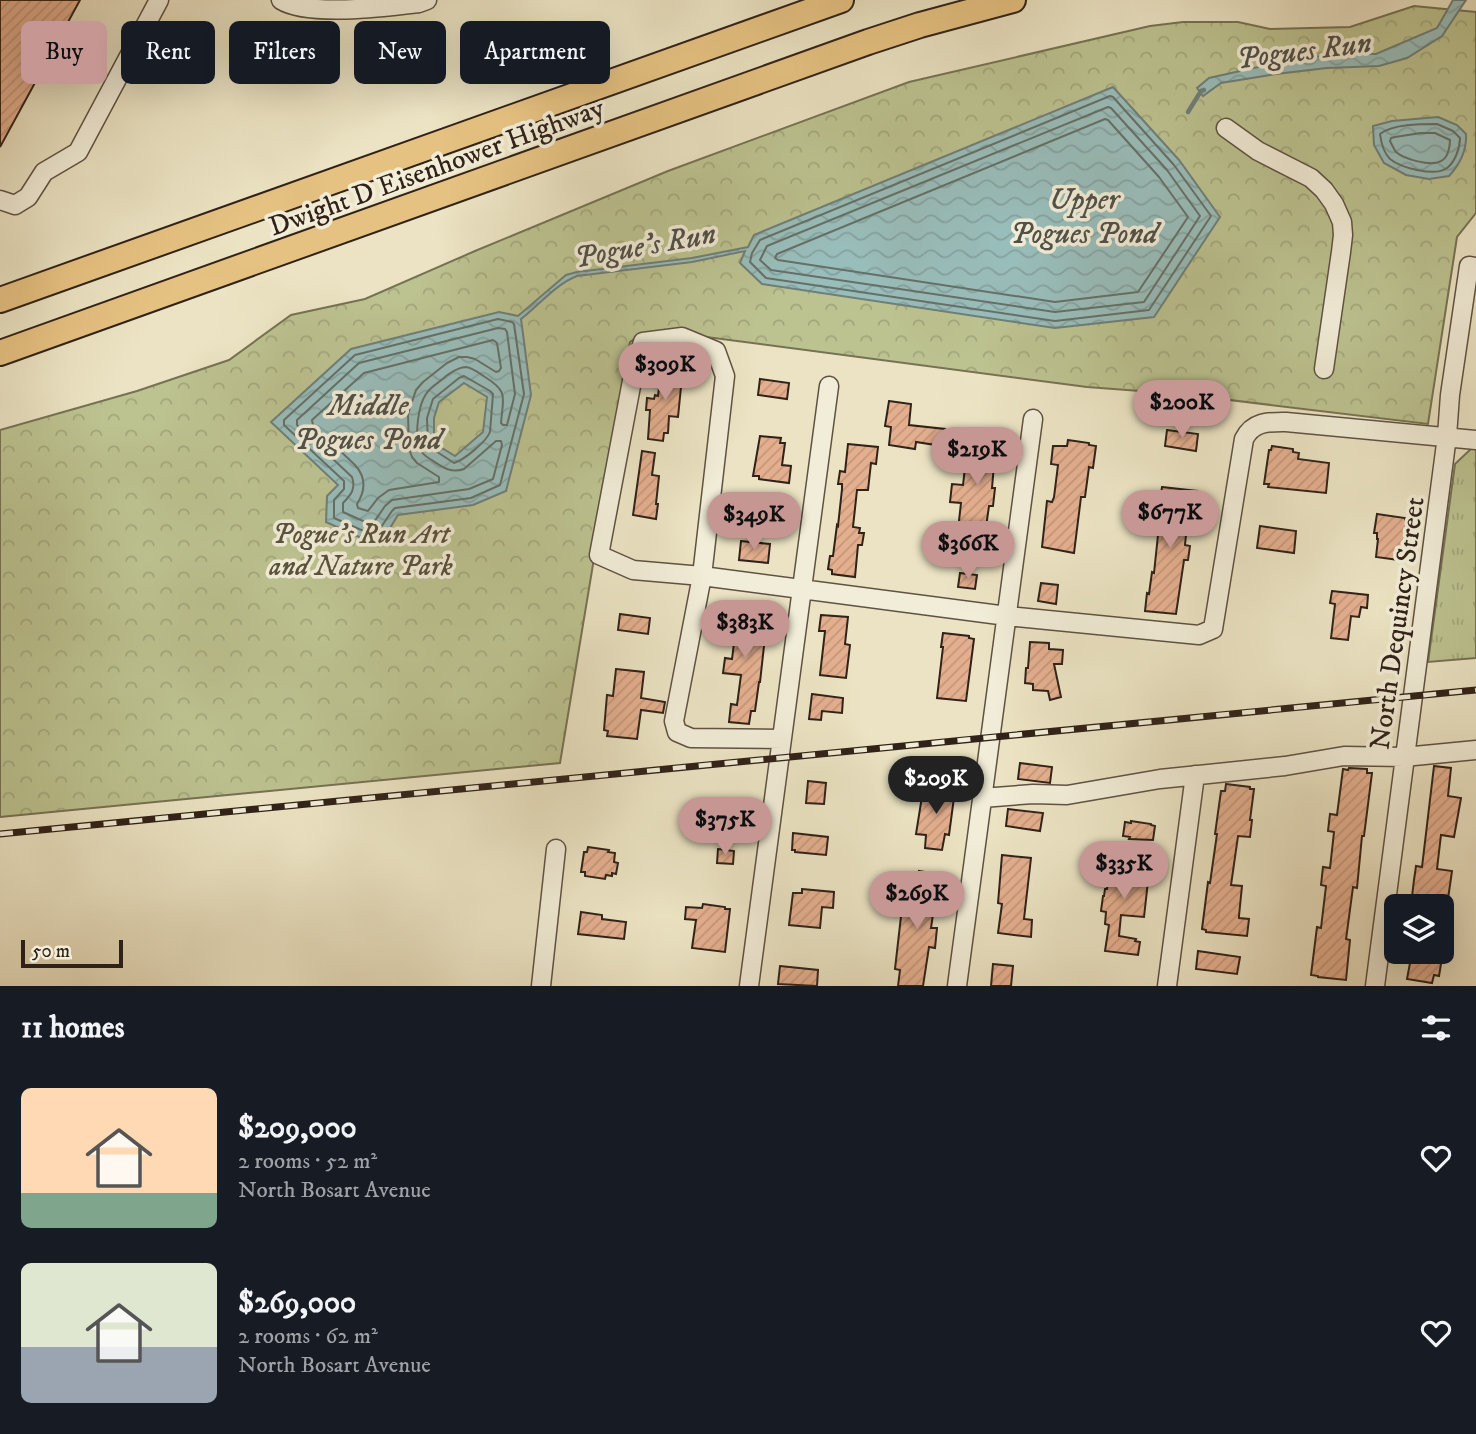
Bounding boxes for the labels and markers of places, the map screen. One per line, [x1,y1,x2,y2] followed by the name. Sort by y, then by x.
[616,342,714,402] pin: $309K
[1133,380,1231,440] pin: $200K
[928,428,1026,487] pin: $219K
[1121,490,1219,550] pin: $677K
[705,492,803,552] pin: $349K
[919,522,1017,581] pin: $366K
[696,600,794,660] pin: $383K
[887,756,985,816] pin: $209K
[676,798,774,857] pin: $375K
[1075,842,1173,901] pin: $335K
[868,872,966,931] pin: $269K

